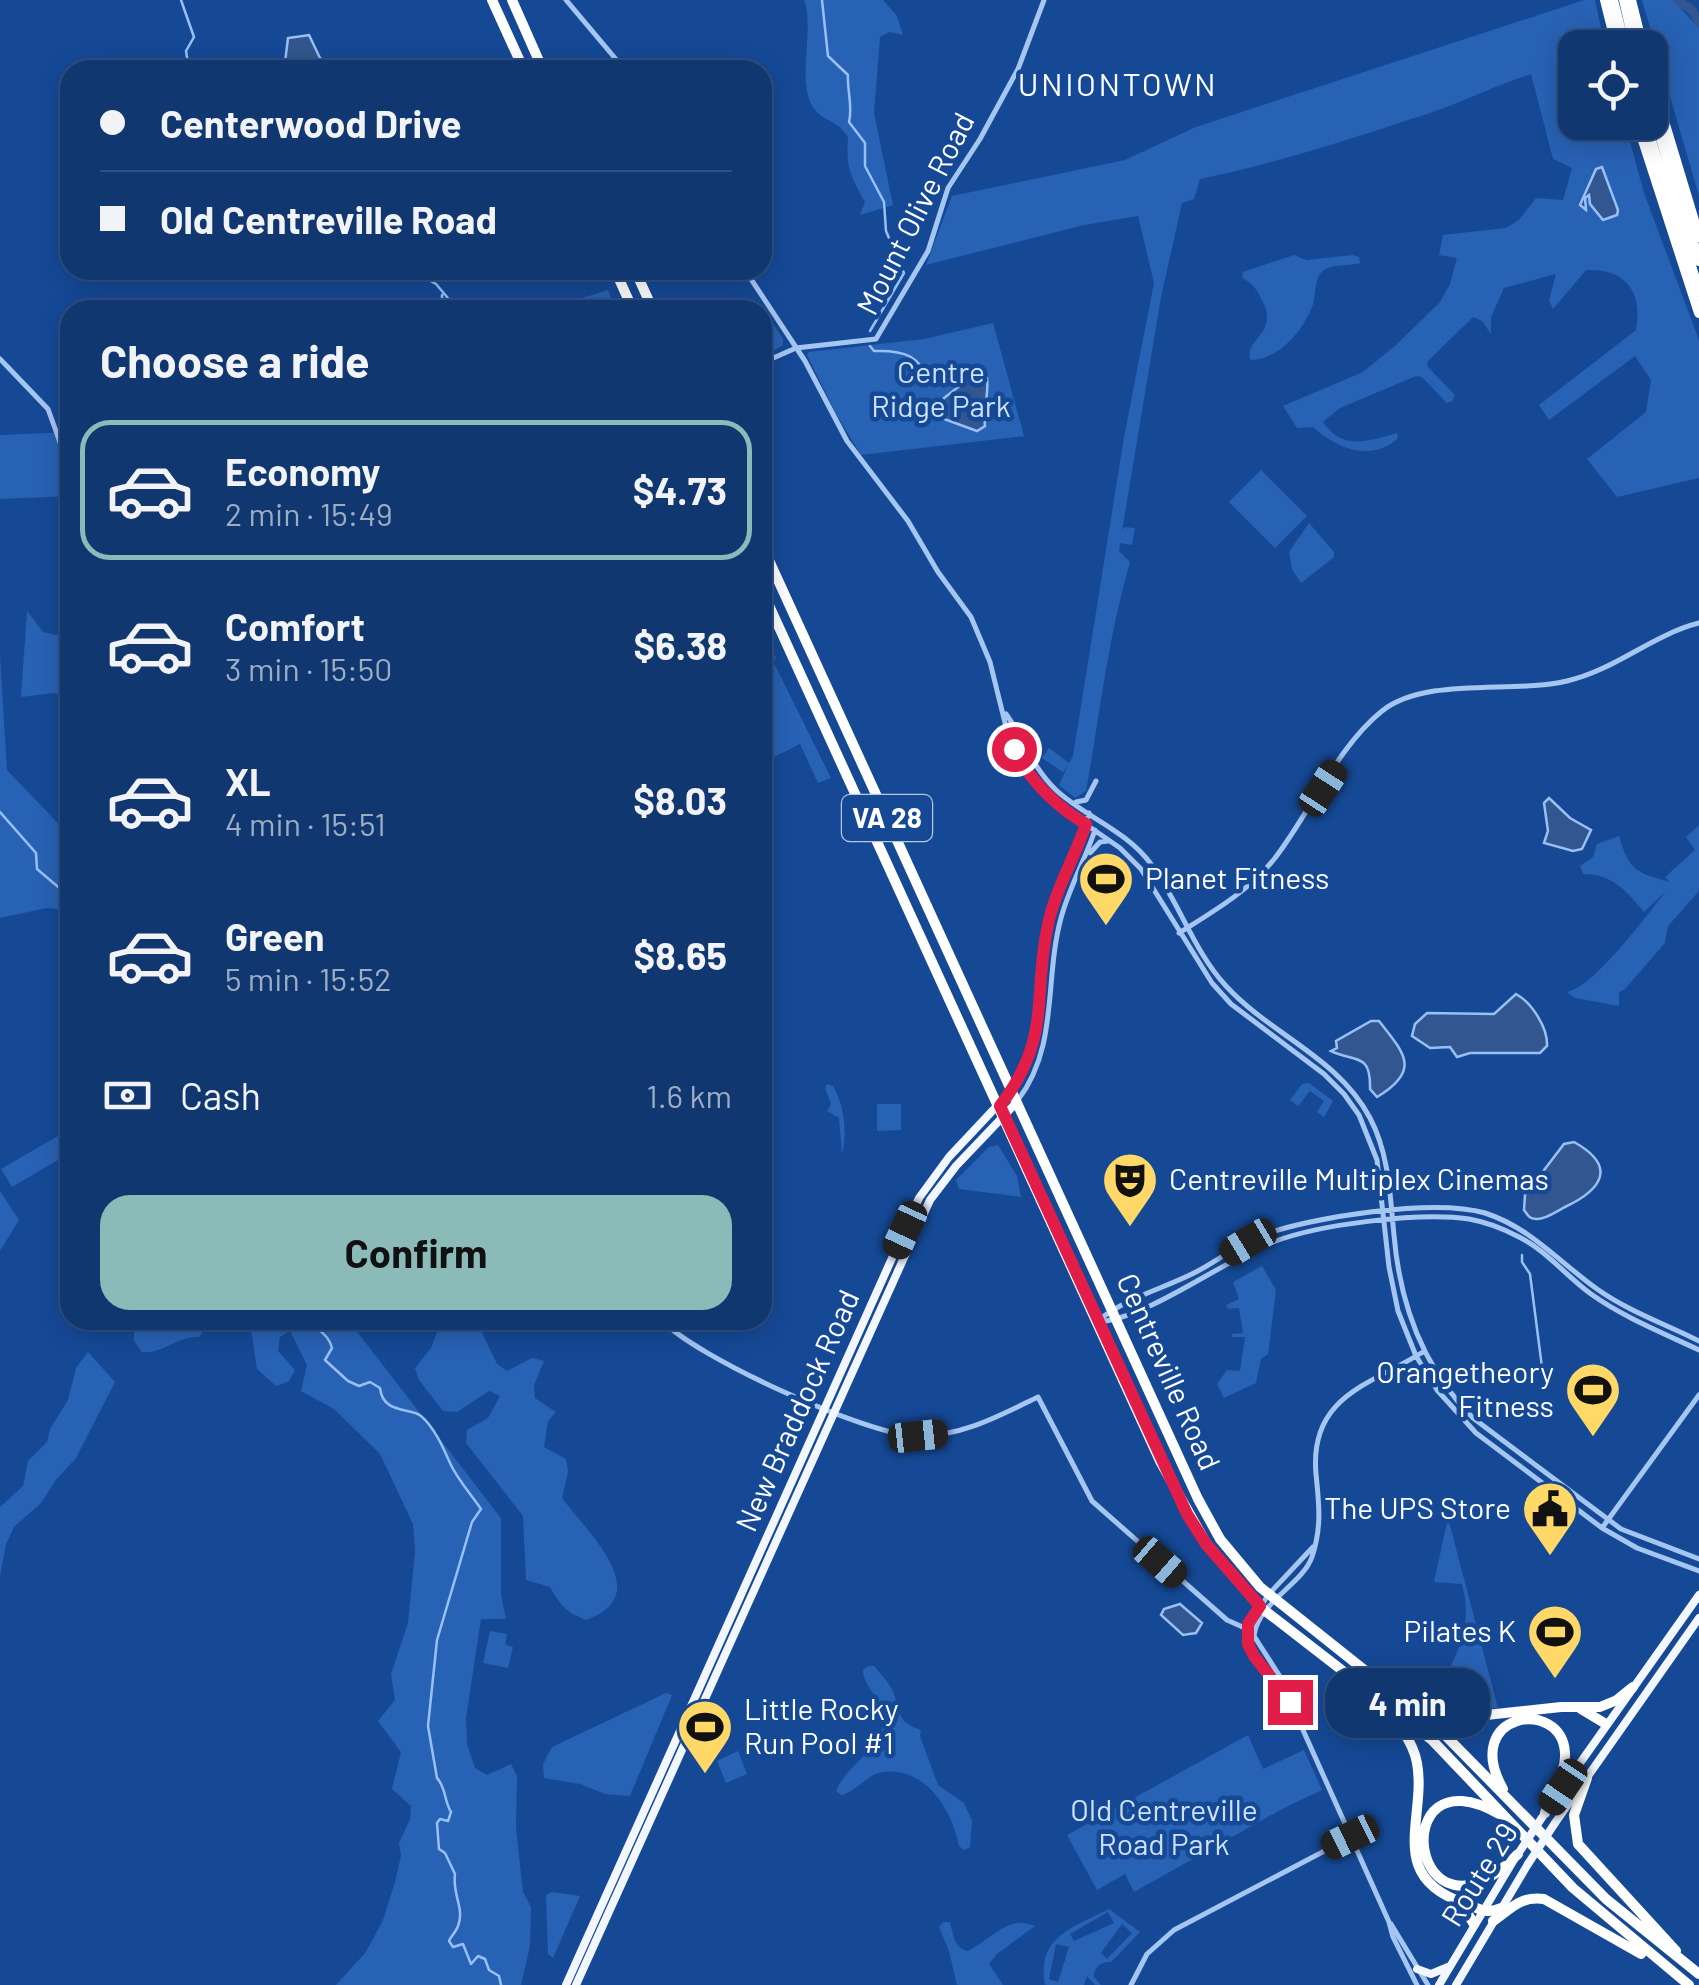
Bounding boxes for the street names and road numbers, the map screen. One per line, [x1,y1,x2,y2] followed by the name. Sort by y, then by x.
[848,106,981,320] street label: Mount Olive Road
[842,795,932,841] road number: VA 28
[1110,1267,1229,1475] street label: Centreville Road
[727,1284,866,1537] street label: New Braddock Road
[1433,1816,1524,1932] street label: Route 29

